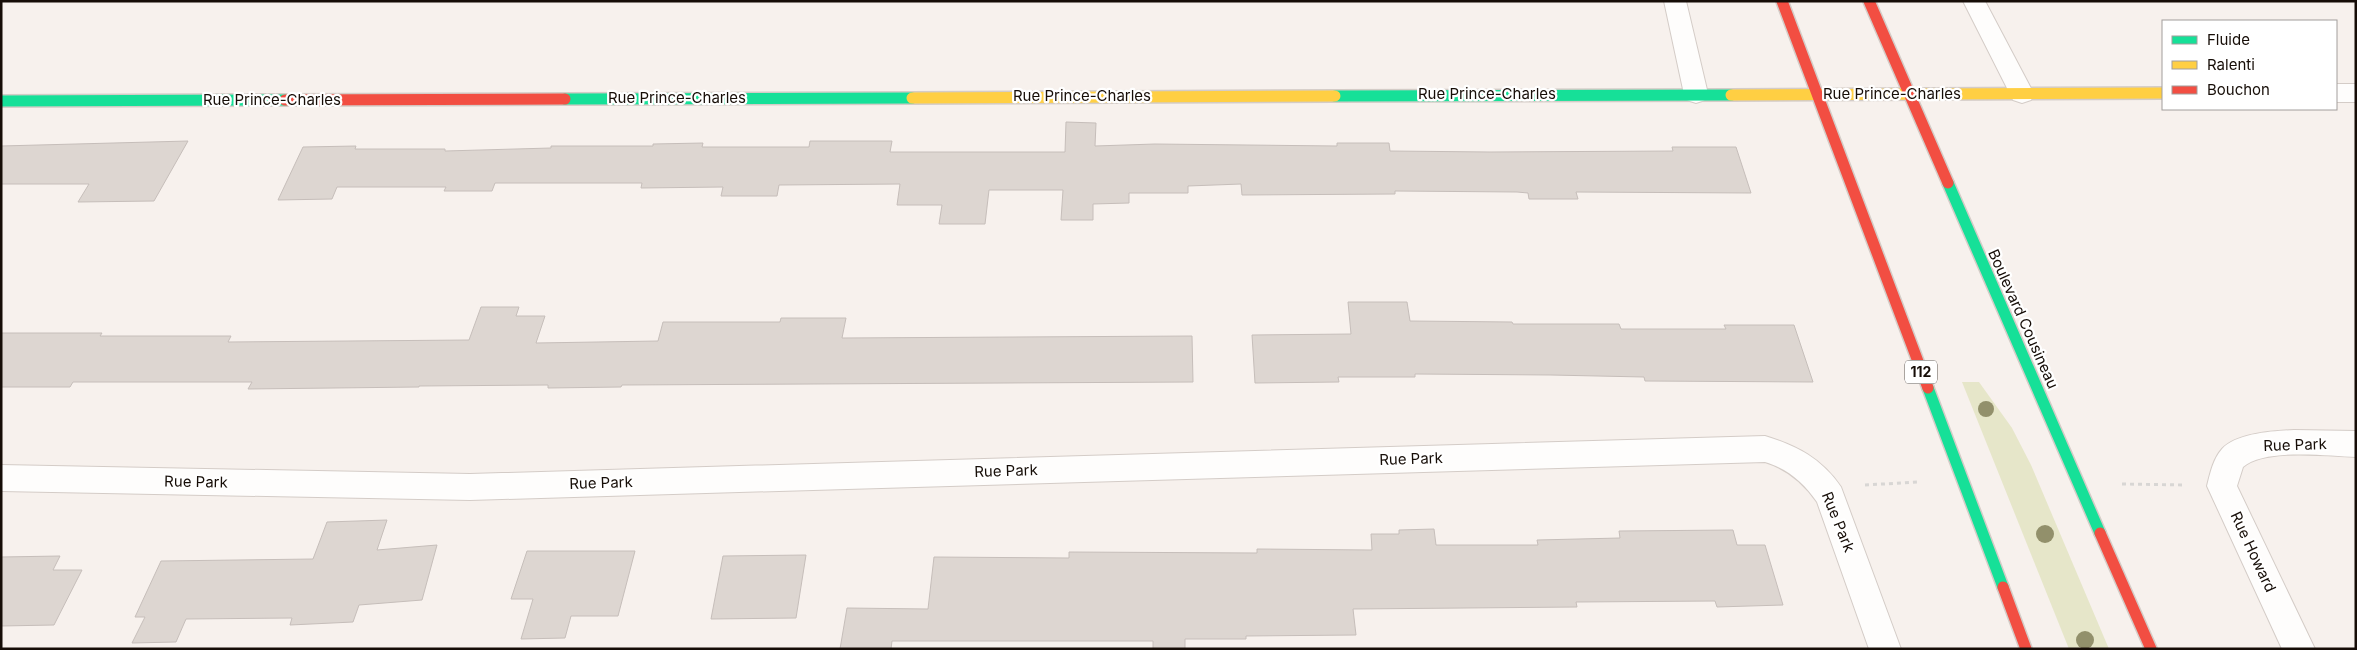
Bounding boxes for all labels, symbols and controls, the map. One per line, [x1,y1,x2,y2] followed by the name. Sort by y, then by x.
[2162,20,2337,110] legend
[2207,30,2250,49] text: Fluide
[2207,55,2255,74] text: Ralenti
[2207,80,2270,99] text: Bouchon
[1418,84,1556,103] street label: Rue Prince-Charles
[1823,84,1961,103] street label: Rue Prince-Charles
[1013,86,1151,105] street label: Rue Prince-Charles
[608,88,746,107] street label: Rue Prince-Charles
[203,90,341,109] street label: Rue Prince-Charles
[1984,246,2063,392] street label: Boulevard Cousineau
[1905,361,1937,384] road number: 112
[2263,434,2328,455] street label: Rue Park
[1379,448,1444,469] street label: Rue Park
[974,460,1039,481] street label: Rue Park
[164,471,229,492] street label: Rue Park
[569,472,634,493] street label: Rue Park
[1818,489,1859,556] street label: Rue Park
[2227,509,2280,595] street label: Rue Howard

